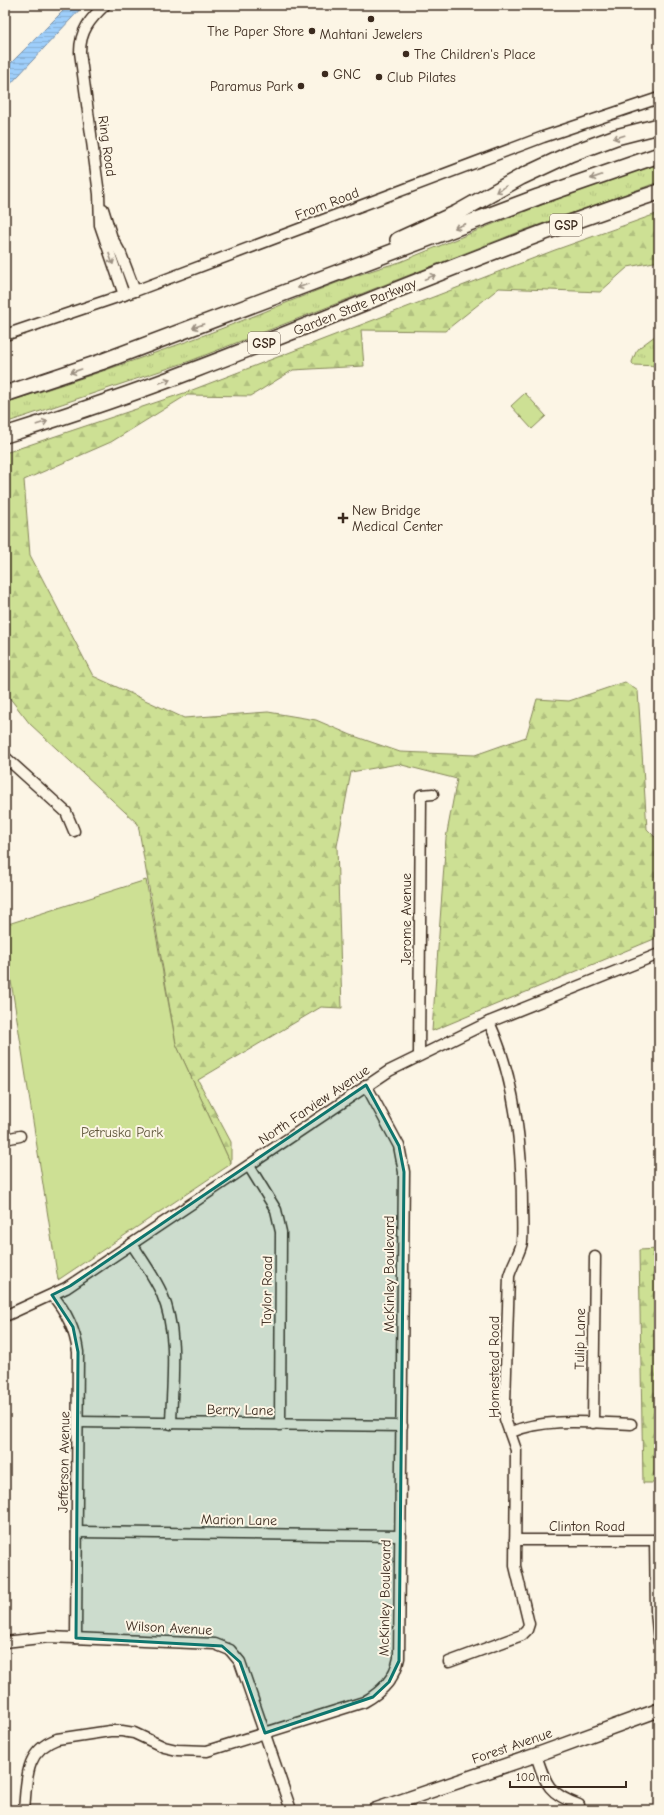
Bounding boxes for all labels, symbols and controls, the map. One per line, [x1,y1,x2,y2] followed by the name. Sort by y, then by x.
[366,14,376,24] marker: Mahtani Jewelers
[207,23,304,40] place label: The Paper Store
[307,26,317,36] marker: The Paper Store
[320,26,423,43] place label: Mahtani Jewelers
[414,46,535,63] place label: The Children's Place
[401,49,411,59] marker: The Children's Place
[333,66,361,83] place label: GNC
[320,69,330,79] marker: GNC
[387,69,456,86] place label: Club Pilates
[374,72,384,82] marker: Club Pilates
[210,78,293,95] place label: Paramus Park
[296,81,306,91] marker: Paramus Park
[94,114,120,178] street label: Ring Road
[613,134,626,141] one-way arrow
[590,173,602,181] one-way arrow
[293,184,361,224] street label: From Road
[495,185,507,193] one-way arrow
[550,214,582,236] road number: GSP
[455,223,467,231] one-way arrow
[108,253,116,265] one-way arrow
[423,273,435,281] one-way arrow
[291,274,420,340] street label: Garden State Parkway
[298,282,310,290] one-way arrow
[192,322,204,330] one-way arrow
[248,332,280,354] road number: GSP
[70,367,82,375] one-way arrow
[159,377,172,384] one-way arrow
[36,419,49,426] one-way arrow
[352,502,443,535] place label: New Bridge Medical Center
[337,512,349,524] marker: New Bridge Medical Center
[398,873,415,965] street label: Jerome Avenue
[255,1062,373,1148] street label: North Farview Avenue
[81,1124,163,1141] park label: Petruska Park
[381,1216,398,1332] street label: McKinley Boulevard
[258,1256,276,1326] street label: Taylor Road
[571,1308,589,1370] street label: Tulip Lane
[486,1316,503,1418] street label: Homestead Road
[207,1401,273,1419] street label: Berry Lane
[55,1411,73,1513] street label: Jefferson Avenue
[201,1511,277,1529] street label: Marion Lane
[549,1518,625,1535] street label: Clinton Road
[375,1539,395,1657] street label: McKinley Boulevard
[125,1617,213,1639] street label: Wilson Avenue
[469,1724,555,1768] street label: Forest Avenue
[510,1763,626,1789] scale bar
[516,1770,549,1784] text: 100 m

